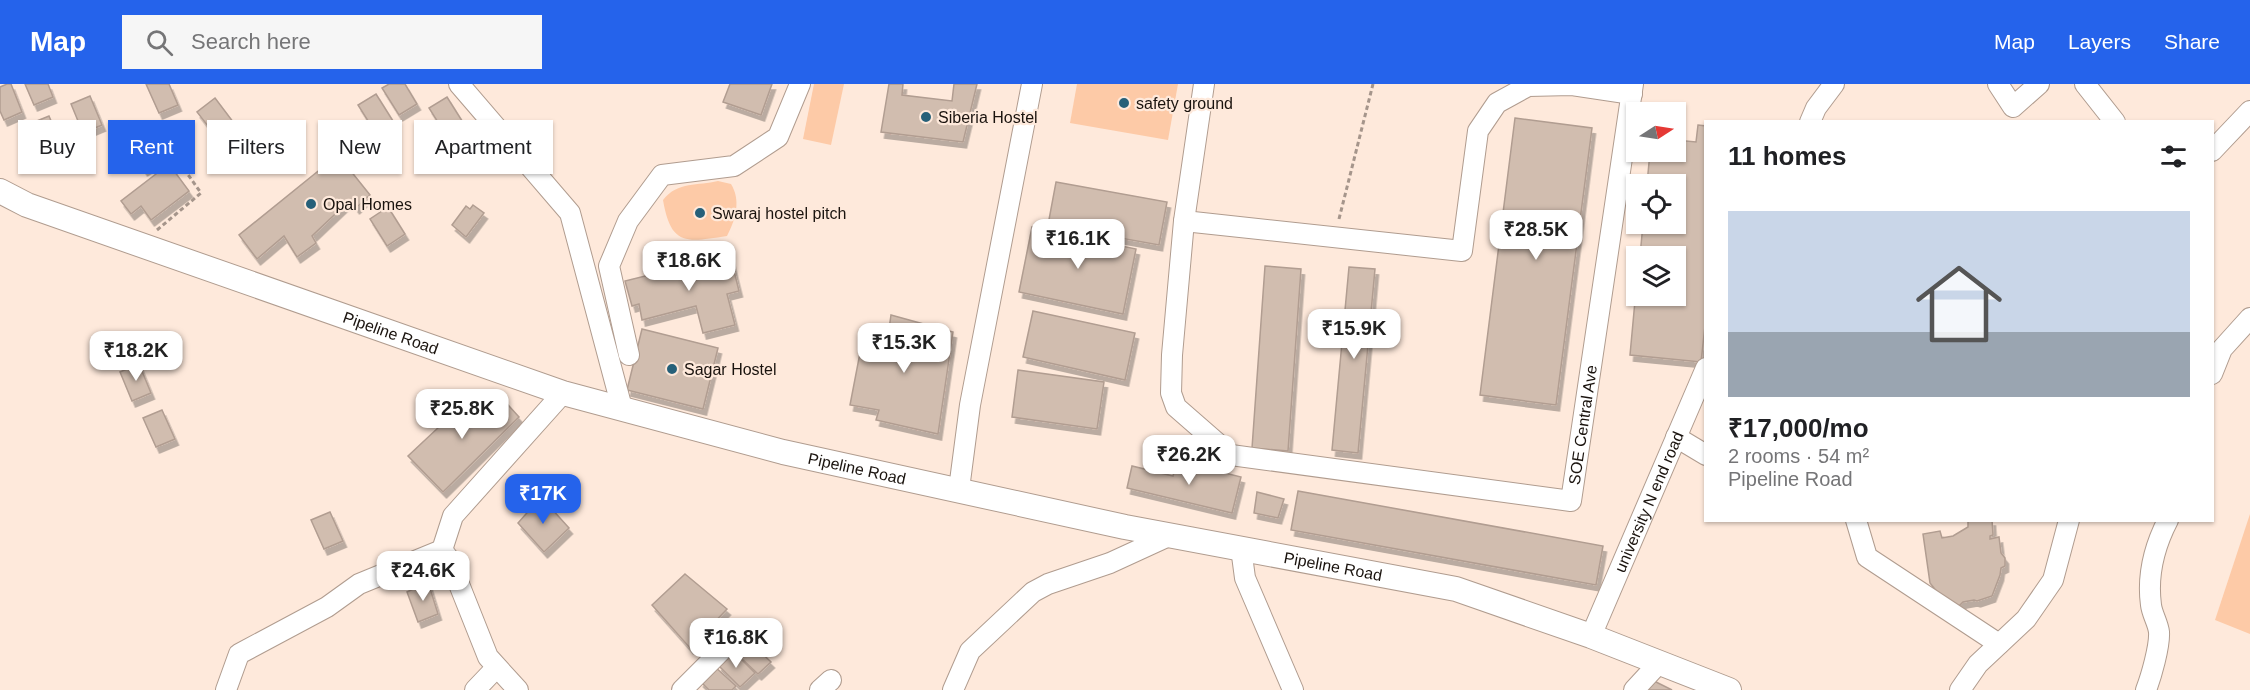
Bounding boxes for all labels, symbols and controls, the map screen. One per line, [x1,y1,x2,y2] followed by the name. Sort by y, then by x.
[122,15,542,69] search box
[30,26,86,57] text: Map
[143,26,176,59] icon: search
[191,29,311,54] text: Search here
[1994,30,2035,53] text: Map
[2068,30,2131,53] text: Layers
[2164,30,2220,53] text: Share
[1136,95,1233,112] place label: safety ground
[1117,96,1131,110] marker: safety ground
[1626,102,1686,162] north arrow
[1626,102,1686,306] map controls
[938,109,1038,126] place label: Siberia Hostel
[919,110,933,124] marker: Siberia Hostel
[18,120,96,174] chip: Buy
[108,120,195,174] chip: Rent
[207,120,306,174] chip: Filters
[318,120,402,174] chip: New
[414,120,553,174] chip: Apartment
[2157,140,2190,173] icon: filters
[1728,141,1847,171] text: 11 homes
[1626,174,1686,234] button: locate
[323,196,412,213] place label: Opal Homes
[304,197,318,211] marker: Opal Homes
[712,205,846,222] place label: Swaraj hostel pitch
[693,206,707,220] marker: Swaraj hostel pitch
[1487,210,1585,261] pin: ₹28.5K
[1504,218,1568,240] text: ₹28.5K
[1029,219,1127,270] pin: ₹16.1K
[1046,227,1110,249] text: ₹16.1K
[640,241,738,292] pin: ₹18.6K
[1626,246,1686,306] button: layers
[657,249,721,271] text: ₹18.6K
[1905,250,2013,358] icon: home
[341,309,441,358] street label: Pipeline Road
[1305,309,1403,360] pin: ₹15.9K
[1322,317,1386,339] text: ₹15.9K
[855,323,953,374] pin: ₹15.3K
[87,331,185,382] pin: ₹18.2K
[872,331,936,353] text: ₹15.3K
[104,339,168,361] text: ₹18.2K
[684,361,777,378] place label: Sagar Hostel
[665,362,679,376] marker: Sagar Hostel
[1566,364,1600,486] street label: SOE Central Ave
[413,389,511,440] pin: ₹25.8K
[430,397,494,419] text: ₹25.8K
[1728,413,1869,443] text: ₹17,000/mo
[1611,429,1687,575] street label: university N end road
[1140,435,1238,486] pin: ₹26.2K
[1157,443,1221,465] text: ₹26.2K
[1728,445,1869,467] text: 2 rooms · 54 m²
[806,450,907,488] street label: Pipeline Road
[1728,468,1853,490] text: Pipeline Road
[507,474,579,525] pin: ₹17K
[519,482,567,504] text: ₹17K
[1282,549,1384,584] street label: Pipeline Road
[374,551,472,602] pin: ₹24.6K
[391,559,455,581] text: ₹24.6K
[687,618,785,669] pin: ₹16.8K
[704,626,768,648] text: ₹16.8K

